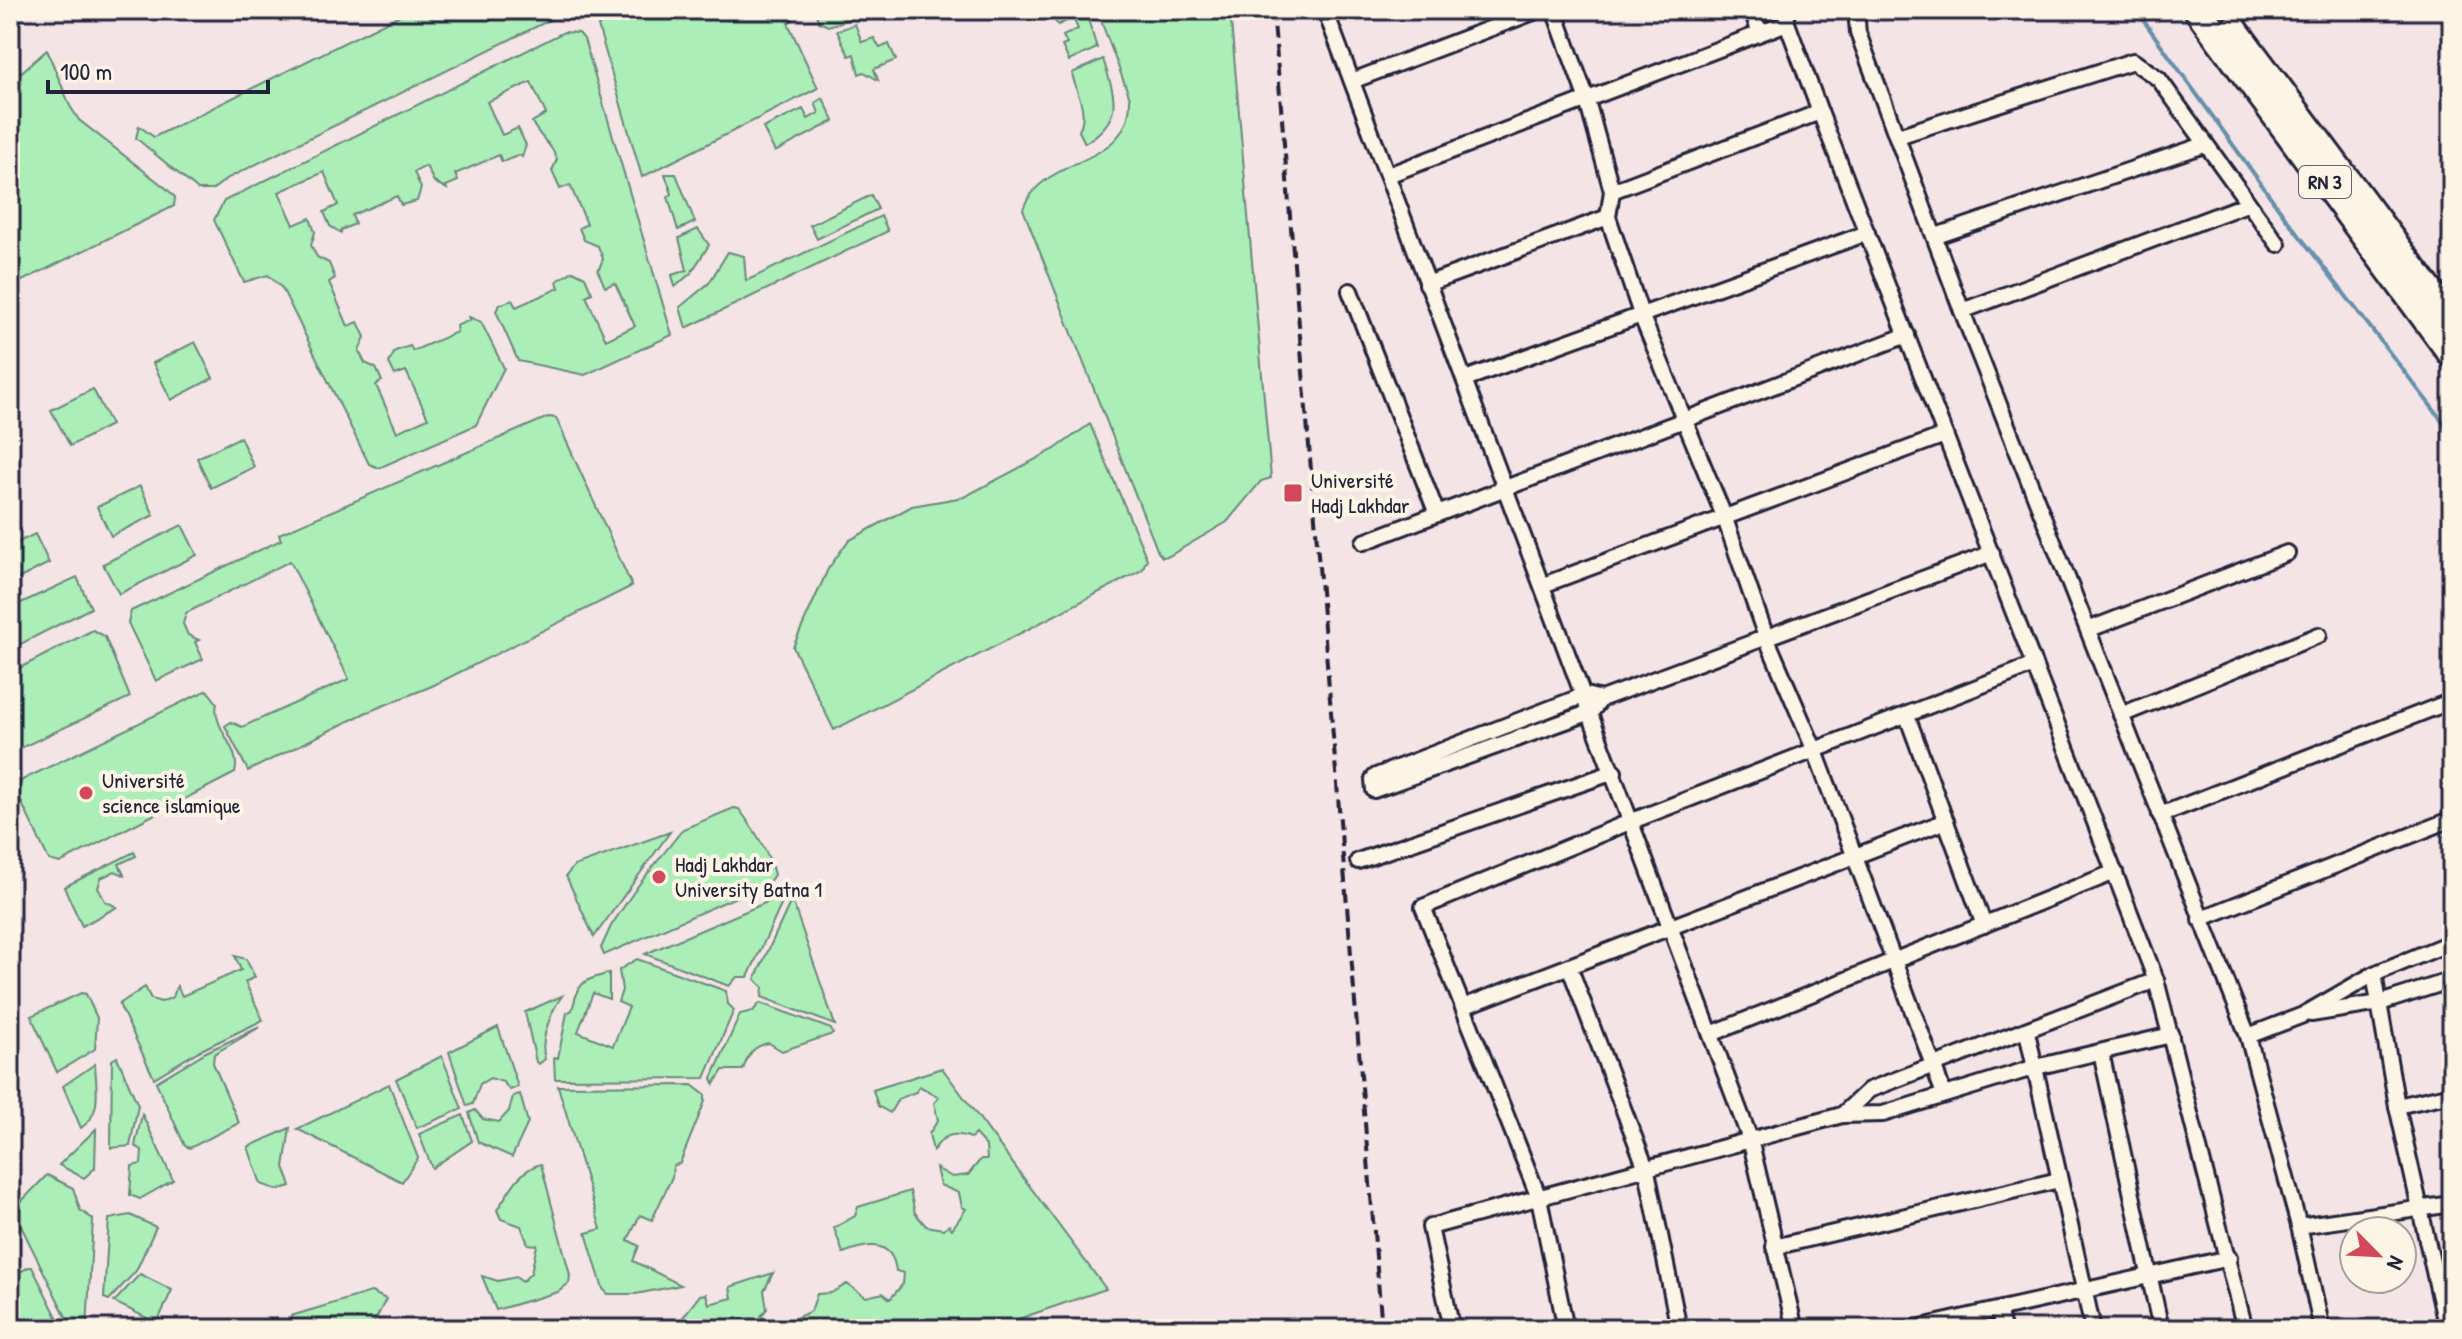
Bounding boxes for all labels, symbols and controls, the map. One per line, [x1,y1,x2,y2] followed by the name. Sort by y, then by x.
[48,44,268,94] scale bar
[60,55,112,87] text: 100 m
[2299,166,2351,198] road number: RN 3
[1311,465,1410,520] place label: Université Hadj Lakhdar
[1282,482,1304,504] marker: Université Hadj Lakhdar
[102,765,241,820] place label: Université science islamique
[77,784,95,802] marker: Université science islamique
[675,849,822,904] place label: Hadj Lakhdar University Batna 1
[650,868,668,886] marker: Hadj Lakhdar University Batna 1
[2338,1215,2418,1295] north arrow
[2380,1252,2412,1275] text: N

